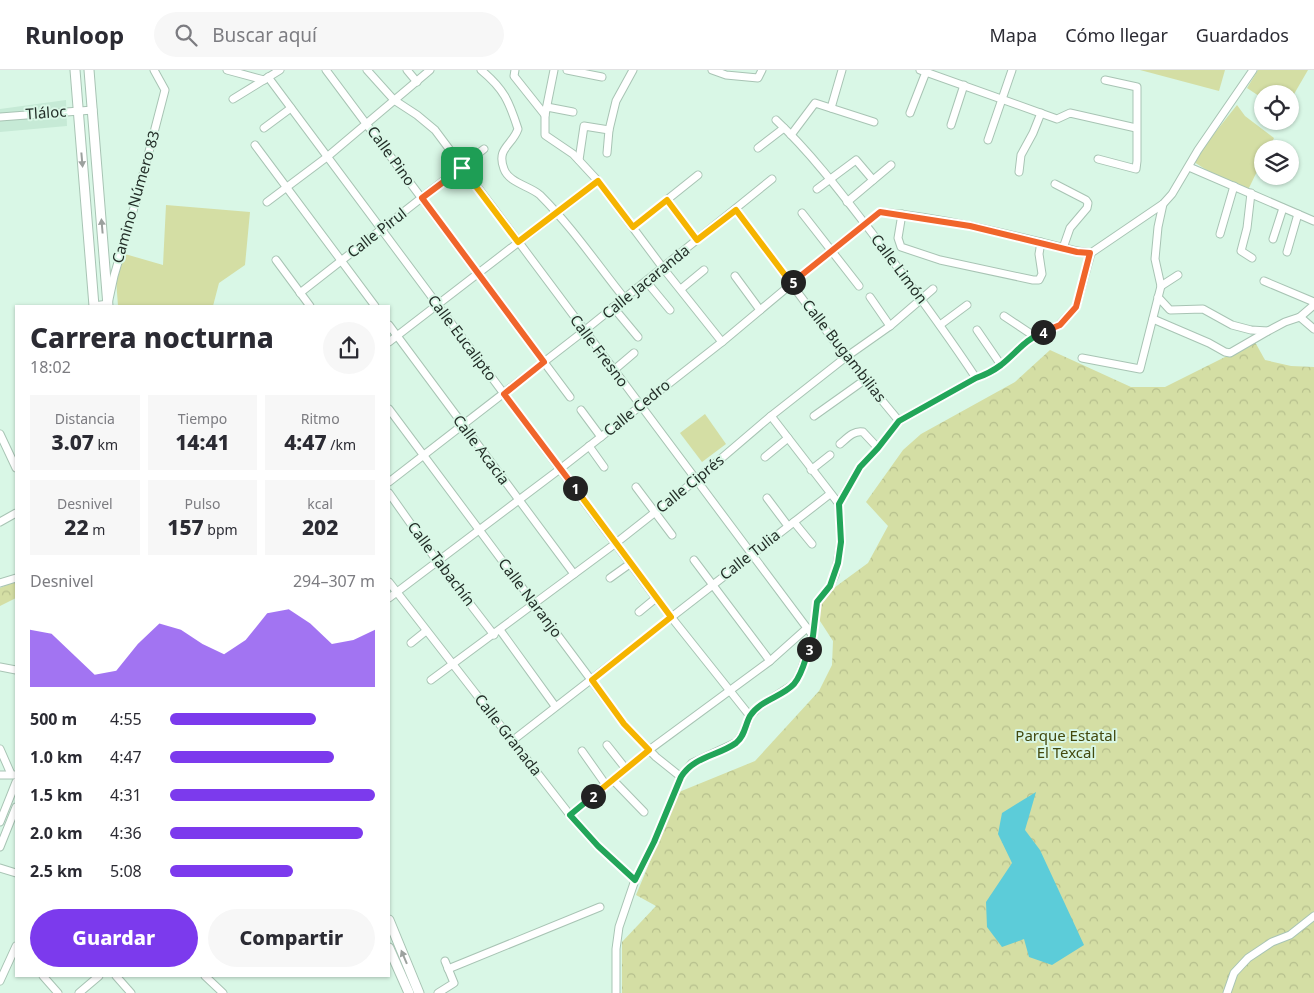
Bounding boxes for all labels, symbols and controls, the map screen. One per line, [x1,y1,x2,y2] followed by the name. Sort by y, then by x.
[154,12,504,57] search box
[25,18,124,51] text: Runloop
[172,21,200,49] icon: search
[212,22,317,48] text: Buscar aquí
[990,23,1037,47] text: Mapa
[1065,23,1168,47] text: Cómo llegar
[1196,23,1289,47] text: Guardados
[1254,85,1299,185] map controls
[1254,85,1299,130] button: locate
[25,101,67,123] street label: Tláloc
[363,122,420,189] street label: Calle Pino
[107,128,164,265] street label: Camino Número 83
[1254,140,1299,185] button: layers
[441,147,483,189] pin
[78,152,86,168] one-way arrow
[448,154,476,182] icon: arrive
[343,203,410,262] street label: Calle Pirul
[97,217,105,233] one-way arrow
[867,230,932,307] street label: Calle Limón
[597,240,693,323] street label: Calle Jacaranda
[780,270,806,294] pin: 5
[789,273,798,292] text: 5
[424,290,502,384] street label: Calle Eucalipto
[798,295,891,406] street label: Calle Bugambilias
[566,310,634,391] street label: Calle Fresno
[30,318,274,356] text: Carrera nocturna
[1030,320,1056,344] pin: 4
[323,322,375,374] button: share
[1039,323,1048,342] text: 4
[30,356,71,378] text: 18:02
[599,374,674,440] street label: Calle Cedro
[55,409,115,428] text: Distancia
[178,409,227,428] text: Tiempo
[301,409,340,428] text: Ritmo
[449,410,515,488] street label: Calle Acacia
[52,428,94,456] text: 3.07
[175,428,230,456] text: 14:41
[284,428,327,456] text: 4:47
[94,435,118,454] text: km
[327,435,356,454] text: /km
[651,450,728,517] street label: Calle Ciprés
[562,476,588,500] pin: 1
[571,479,580,498] text: 1
[57,494,113,513] text: Desnivel
[185,494,220,513] text: Pulso
[307,494,333,513] text: kcal
[64,513,89,541] text: 22
[167,513,204,541] text: 157
[302,513,338,541] text: 202
[403,517,480,610] street label: Calle Tabachín
[89,520,105,539] text: m
[204,520,238,539] text: bpm
[715,524,784,584] street label: Calle Tulia
[494,554,567,641] street label: Calle Naranjo
[30,570,94,592] text: Desnivel
[293,570,375,592] text: 294–307 m
[796,636,822,662] pin: 3
[805,640,814,659] text: 3
[471,689,547,779] street label: Calle Granada
[30,708,77,730] text: 500 m
[110,708,142,730] text: 4:55
[1015,725,1117,762] park label: Parque Estatal El Texcal
[30,746,82,768] text: 1.0 km
[110,746,142,768] text: 4:47
[30,784,82,806] text: 1.5 km
[110,784,142,806] text: 4:31
[580,784,606,808] pin: 2
[589,787,598,806] text: 2
[30,822,82,844] text: 2.0 km
[110,822,142,844] text: 4:36
[30,860,82,882] text: 2.5 km
[110,860,142,882] text: 5:08
[30,909,198,967] button: Guardar
[208,909,375,967] button: Compartir
[400,950,408,964] one-way arrow

